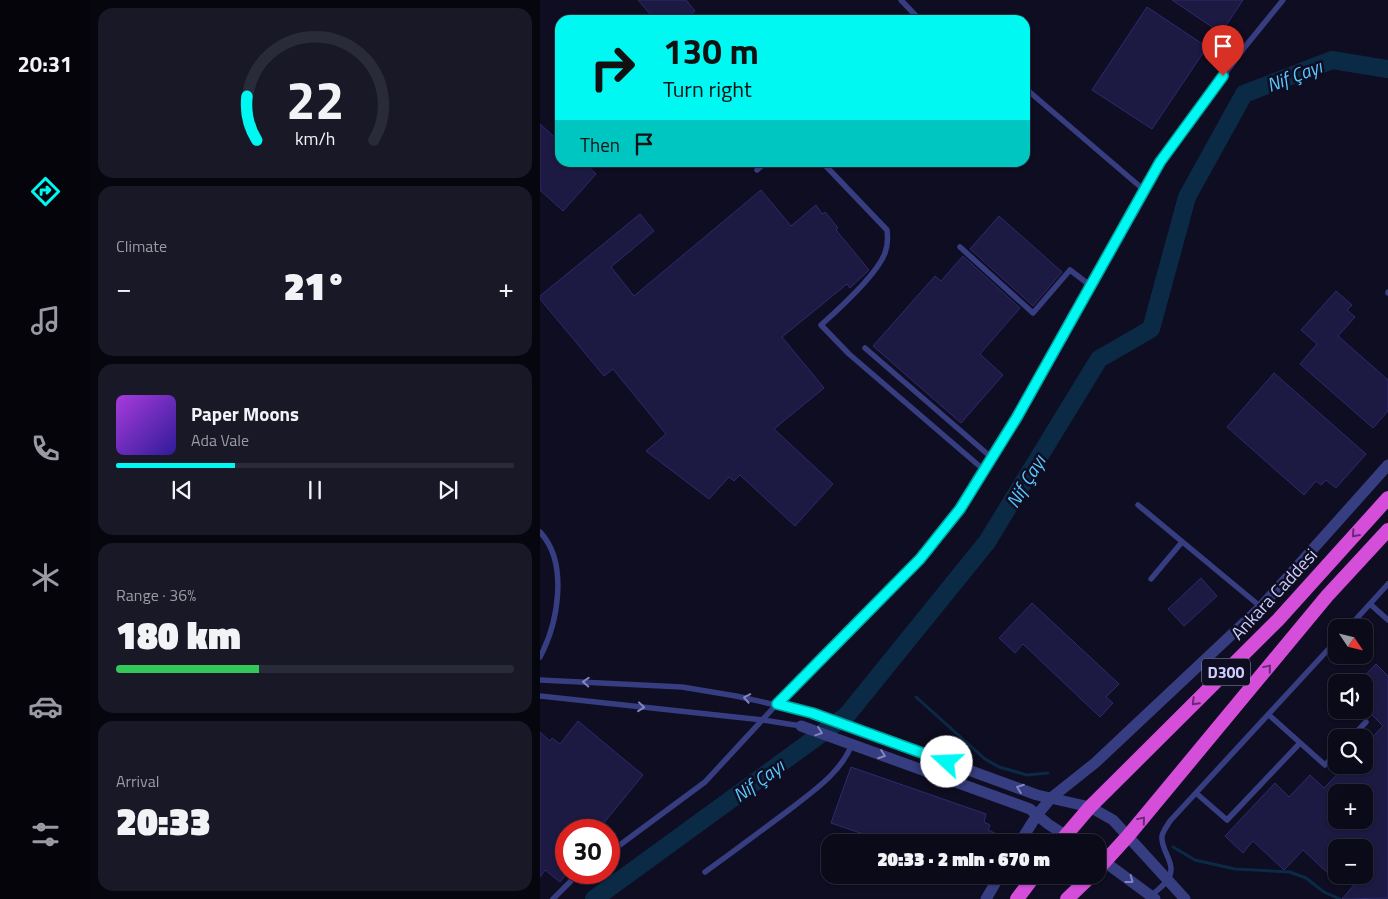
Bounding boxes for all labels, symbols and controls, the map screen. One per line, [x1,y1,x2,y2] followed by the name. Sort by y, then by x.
[663,24,759,78] text: 130 m
[1202,25,1244,76] pin
[1209,32,1237,60] icon: arrive
[580,35,645,100] icon: right
[18,47,72,81] text: 20:31
[1262,51,1327,99] water label: Nif Çayı
[286,60,344,139] text: 22
[663,72,752,106] text: Turn right
[295,125,335,152] text: km/h
[580,130,620,159] text: Then
[630,130,658,158] icon: arrive
[28,174,63,209] icon: directions
[116,234,167,258] text: Climate
[284,257,346,315] text: 21°
[116,266,132,309] text: −
[498,266,514,309] text: +
[28,303,63,338] icon: music
[191,399,299,428] text: Paper Moons
[191,428,249,452] text: Ada Vale
[28,431,63,466] icon: phone
[998,448,1053,513] water label: Nif Çayı
[168,476,196,504] icon: previous
[301,476,329,504] icon: pause
[434,476,462,504] icon: next
[1352,528,1361,537] one-way arrow
[1224,542,1324,646] street label: Ankara Caddesi
[28,560,63,595] icon: climate
[116,583,196,607] text: Range · 36%
[116,606,241,664] text: 180 km
[1328,619,1372,664] north arrow
[1328,619,1373,884] map controls
[1202,659,1250,686] road number: D300
[1262,665,1270,674] one-way arrow
[1328,674,1373,719] button: sound
[582,677,590,687] one-way arrow
[28,689,63,724] icon: car
[743,693,752,704] one-way arrow
[1192,696,1201,705] one-way arrow
[637,701,645,712] one-way arrow
[814,726,823,736] one-way arrow
[1328,729,1373,774] button: search
[920,735,972,787] position arrow
[877,749,886,759] one-way arrow
[726,751,791,809] water label: Nif Çayı
[116,769,159,793] text: Arrival
[1016,784,1024,794] one-way arrow
[1328,784,1373,829] button: +
[116,792,211,850] text: 20:33
[28,817,63,852] icon: filters
[1136,817,1144,826] one-way arrow
[555,819,620,884] speed limit sign: 30
[1328,839,1373,884] button: −
[877,844,1050,873] text: 20:33 · 2 min · 670 m
[1124,874,1134,883] one-way arrow

